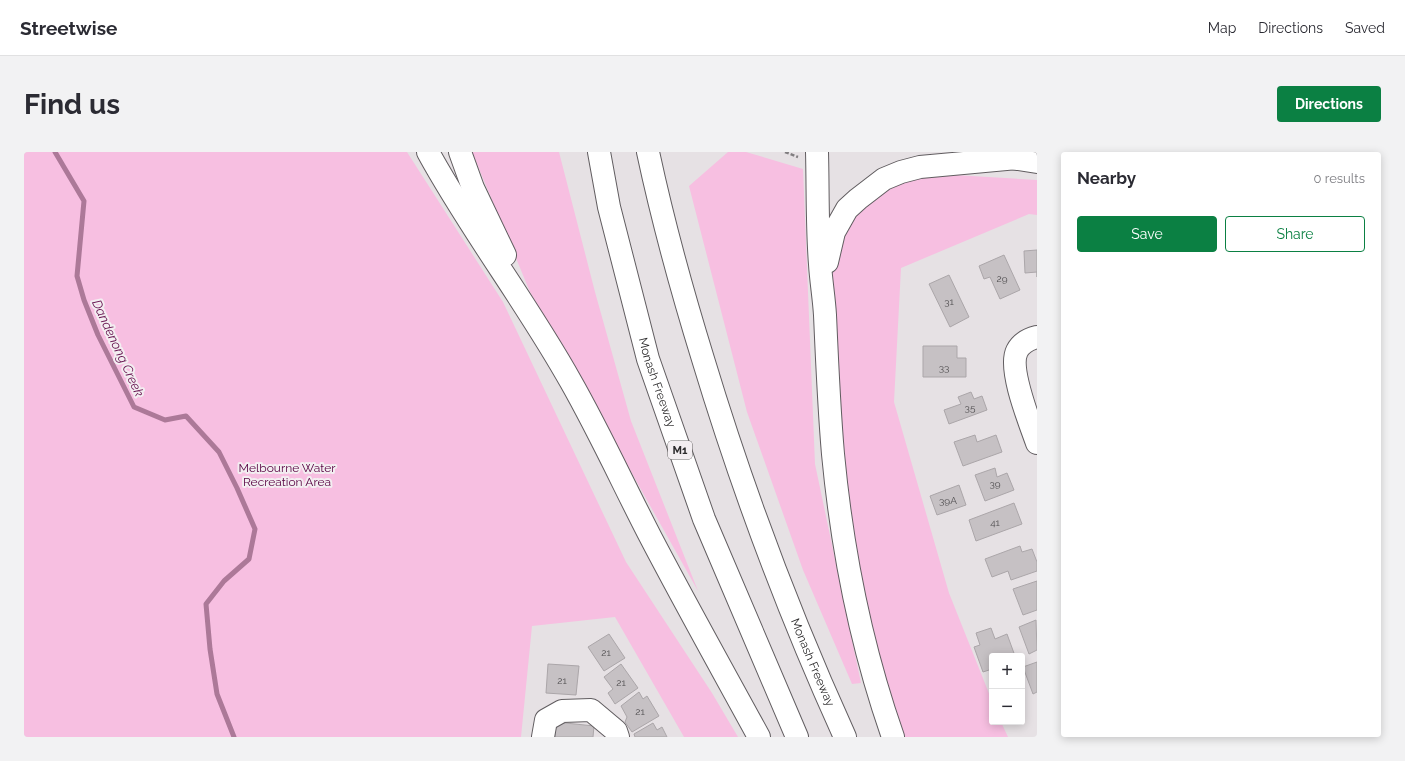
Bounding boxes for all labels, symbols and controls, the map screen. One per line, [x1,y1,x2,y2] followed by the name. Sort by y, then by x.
[20,17,117,39] text: Streetwise
[1208,20,1236,36] text: Map
[1258,20,1323,36] text: Directions
[1345,20,1385,36] text: Saved
[1277,86,1381,122] button: Directions
[24,88,120,121] text: Find us
[1077,168,1136,188] text: Nearby
[1314,171,1365,186] text: 0 results
[1077,216,1217,252] button: Save
[1225,216,1365,252] button: Share
[996,273,1008,284] house number: 29
[944,296,955,307] house number: 31
[89,297,147,399] water label: Dandenong Creek
[636,336,679,430] street label: Monash Freeway
[939,362,949,373] house number: 33
[965,402,976,413] house number: 35
[668,441,692,459] road number: M1
[239,461,336,489] park label: Melbourne Water Recreation Area
[989,478,1001,489] house number: 39
[939,495,957,506] house number: 39A
[990,517,1001,528] house number: 41
[788,616,838,709] street label: Monash Freeway
[601,647,611,658] house number: 21
[989,653,1025,725] map controls
[989,653,1025,689] button: +
[557,675,567,686] house number: 21
[616,677,626,688] house number: 21
[989,689,1025,725] button: −
[635,706,645,717] house number: 21

